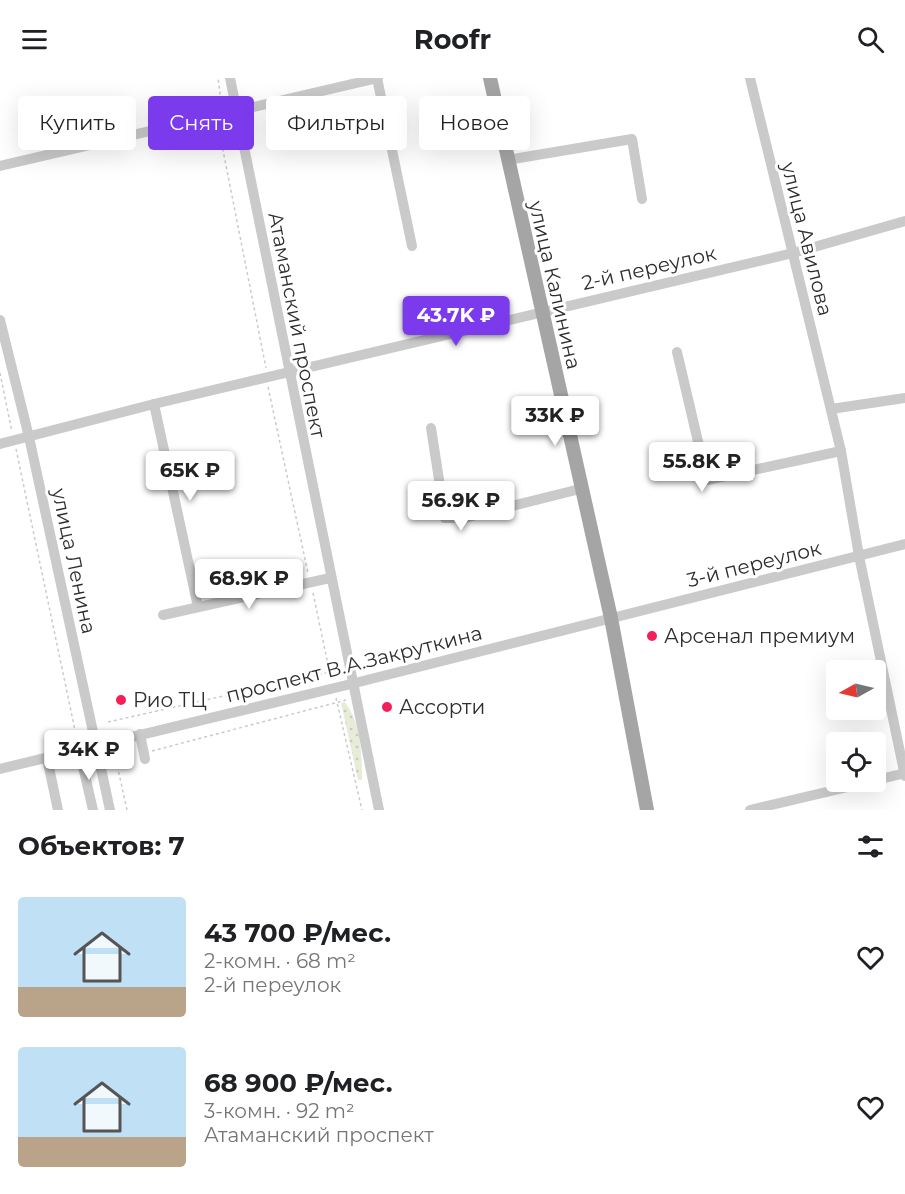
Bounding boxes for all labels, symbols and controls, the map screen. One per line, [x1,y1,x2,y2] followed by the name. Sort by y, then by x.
[18,23,51,56] icon: menu
[414,23,491,56] text: Roofr
[854,23,887,56] icon: search
[18,96,136,150] chip: Купить
[148,96,254,150] chip: Снять
[266,96,407,150] chip: Фильтры
[419,96,530,150] chip: Новое
[776,159,838,318] street label: улица Авилова
[524,198,586,371] street label: улица Калинина
[263,210,331,441] street label: Атаманский проспект
[579,241,719,295] street label: 2-й переулок
[401,296,511,347] pin: 43.7K ₽
[417,303,495,327] text: 43.7K ₽
[513,396,597,447] pin: 33K ₽
[525,403,585,427] text: 33K ₽
[647,442,757,493] pin: 55.8K ₽
[663,449,741,473] text: 55.8K ₽
[148,451,232,502] pin: 65K ₽
[160,458,220,482] text: 65K ₽
[406,481,516,532] pin: 56.9K ₽
[47,485,101,636] street label: улица Ленина
[422,488,500,512] text: 56.9K ₽
[684,536,824,592] street label: 3-й переулок
[194,559,304,610] pin: 68.9K ₽
[209,566,289,590] text: 68.9K ₽
[223,621,485,707] street label: проспект В.А.Закруткина
[664,624,855,648] place label: Арсенал премиум
[645,629,659,643] marker: Арсенал премиум
[826,660,886,720] north arrow
[826,660,886,792] map controls
[133,688,207,712] place label: Рио ТЦ
[114,693,128,707] marker: Рио ТЦ
[399,695,485,719] place label: Ассорти
[380,700,394,714] marker: Ассорти
[47,730,131,781] pin: 34K ₽
[826,732,886,792] button: locate
[58,737,120,761] text: 34K ₽
[18,830,185,862] text: Объектов: 7
[854,830,887,863] icon: filters
[204,917,391,949] text: 43 700 ₽/мес.
[66,921,138,993] icon: home
[854,941,887,974] icon: heart
[204,949,356,973] text: 2-комн. · 68 m²
[204,973,341,997] text: 2-й переулок
[204,1067,393,1099] text: 68 900 ₽/мес.
[66,1071,138,1143] icon: home
[854,1091,887,1124] icon: heart
[204,1099,355,1123] text: 3-комн. · 92 m²
[204,1123,434,1147] text: Атаманский проспект

